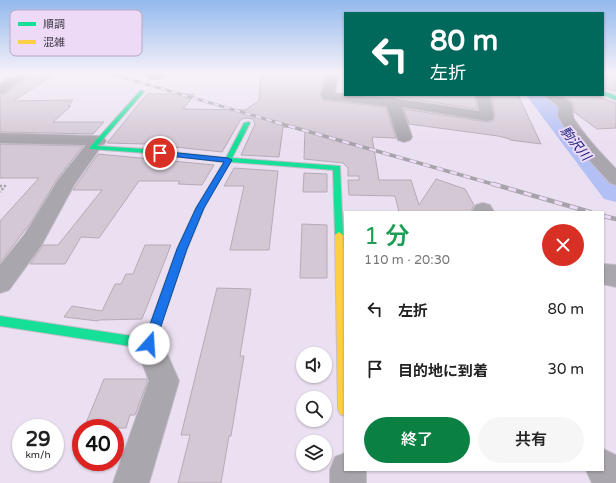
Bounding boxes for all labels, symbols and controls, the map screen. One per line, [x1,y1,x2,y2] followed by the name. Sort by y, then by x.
[10,10,142,56] legend
[43,18,65,31] text: 順調
[430,24,498,58] text: 80 m
[364,28,416,80] icon: left
[43,36,65,49] text: 混雑
[430,62,466,84] text: 左折
[557,123,595,165] water label: 駒沢川
[143,136,177,170] pin
[149,142,171,164] icon: arrive
[364,222,409,251] text: 1 分
[542,224,584,266] button: close
[364,252,450,268] text: 110 m · 20:30
[364,298,386,320] icon: left
[547,300,584,318] text: 80 m
[398,302,428,320] text: 左折
[128,323,170,365] position arrow
[296,347,332,471] map controls
[296,347,332,383] button: sound
[364,358,386,380] icon: arrive
[547,360,584,378] text: 30 m
[398,362,488,380] text: 目的地に到着
[296,391,332,427] button: search
[364,417,470,463] button: 終了
[478,417,584,463] button: 共有
[72,419,124,471] speed limit sign: 40
[25,428,51,452] text: 29
[296,435,332,471] button: layers
[25,449,51,461] text: km/h

